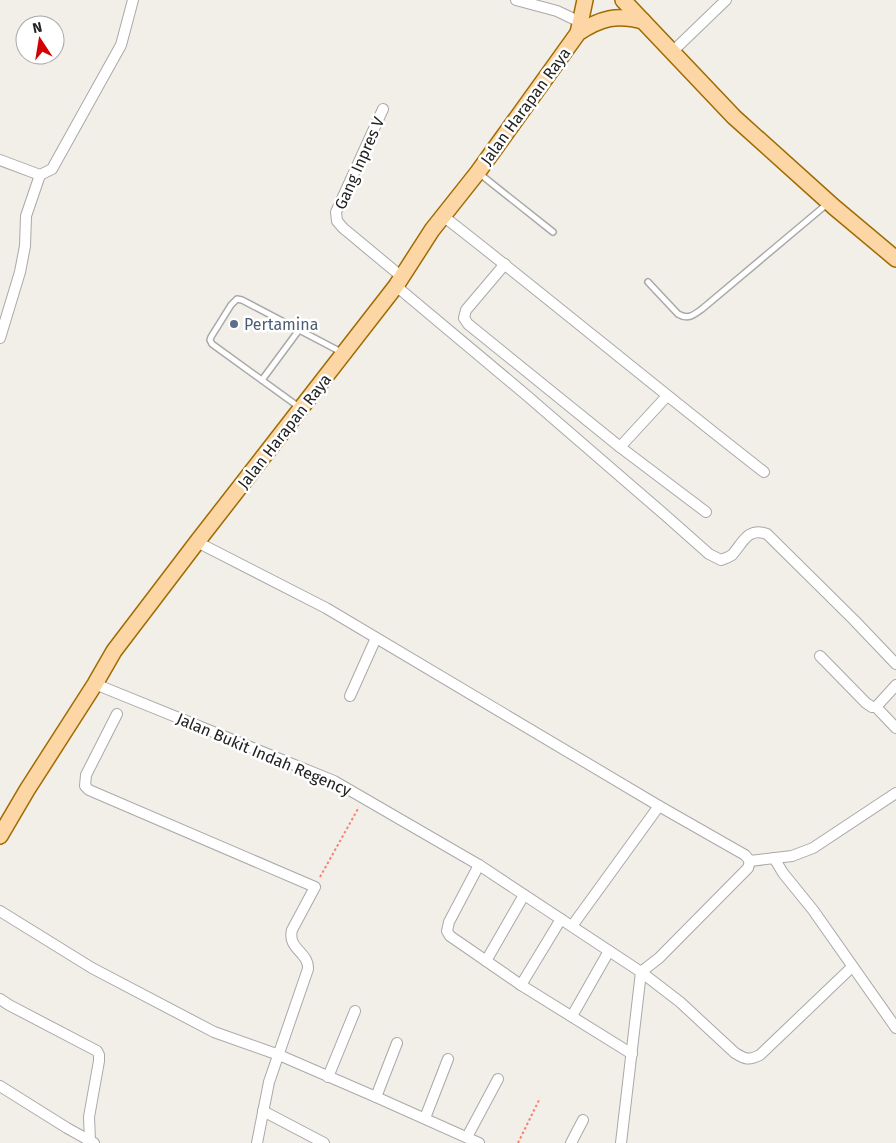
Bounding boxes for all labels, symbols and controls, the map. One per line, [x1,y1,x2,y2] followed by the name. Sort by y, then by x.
[15,15,65,65] north arrow
[31,18,44,37] text: N
[477,44,574,169] street label: Jalan Harapan Raya
[331,114,388,212] street label: Gang Inpres V
[244,315,318,334] place label: Pertamina
[228,318,240,330] marker: Pertamina
[234,370,335,492] street label: Jalan Harapan Raya
[174,709,354,800] street label: Jalan Bukit Indah Regency

